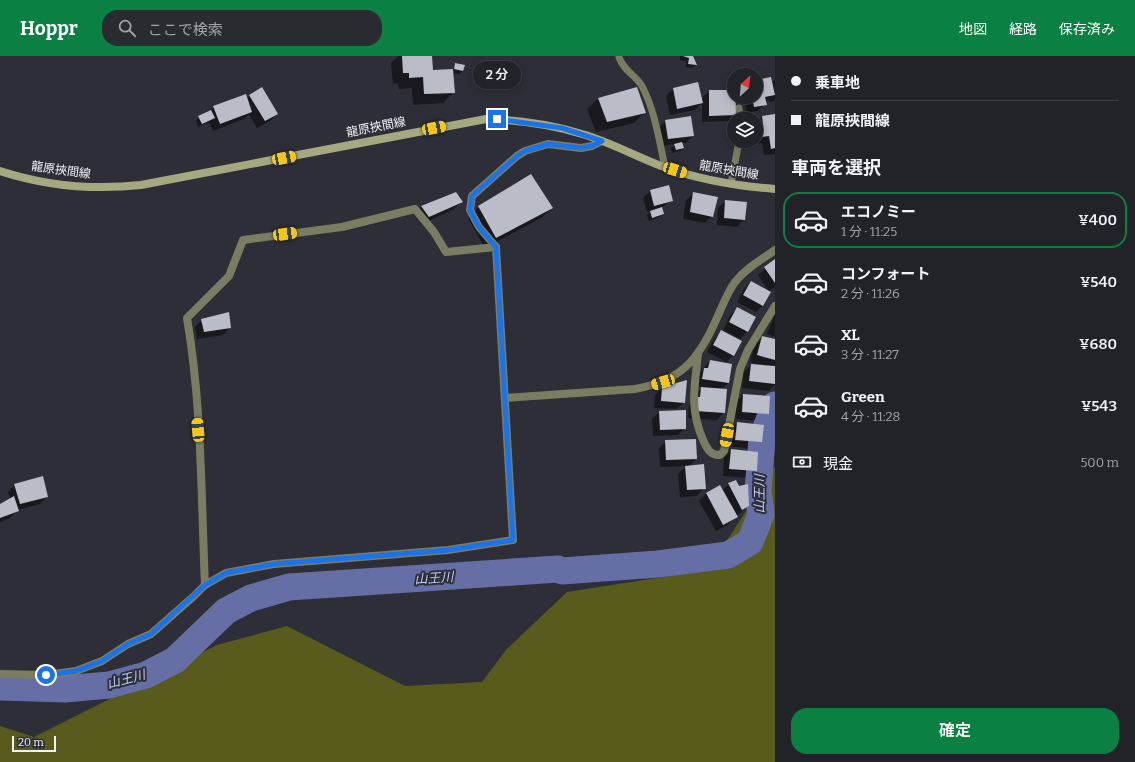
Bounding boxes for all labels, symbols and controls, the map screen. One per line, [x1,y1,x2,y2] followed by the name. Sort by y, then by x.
[102,10,382,46] search box
[20,17,78,40] text: Hoppr
[116,17,138,39] icon: search
[148,21,223,39] text: ここで検索
[959,21,987,38] text: 地図
[1009,21,1037,38] text: 経路
[1059,21,1115,38] text: 保存済み
[473,61,521,89] callout: 2 分
[486,67,508,82] text: 2 分
[727,68,763,104] north arrow
[727,68,763,148] map controls
[815,74,860,92] text: 乗車地
[488,110,506,128] route end
[727,112,763,148] button: layers
[815,112,890,130] text: 龍原挾間線
[345,114,407,140] street label: 龍原挾間線
[421,120,447,136] car
[271,150,297,166] car
[791,157,881,179] text: 車両を選択
[698,158,760,182] street label: 龍原挾間線
[30,159,92,181] street label: 龍原挾間線
[662,161,688,179] car
[793,202,829,238] icon: car
[841,203,916,221] text: エコノミー
[1078,211,1117,229] text: ¥400
[841,224,897,239] text: 1 分 · 11:25
[272,226,298,242] car
[793,264,829,300] icon: car
[841,265,931,283] text: コンフォート
[1080,273,1117,291] text: ¥540
[841,286,900,301] text: 2 分 · 11:26
[793,326,829,362] icon: car
[841,326,860,344] text: XL
[1079,335,1117,353] text: ¥680
[841,347,899,362] text: 3 分 · 11:27
[650,373,676,391] car
[793,388,829,424] icon: car
[841,388,885,406] text: Green
[1081,397,1117,415] text: ¥543
[841,409,900,424] text: 4 分 · 11:28
[191,418,205,442] car
[719,422,735,448] car
[791,451,813,473] icon: cash
[823,455,853,473] text: 現金
[1080,455,1119,470] text: 500 m
[752,473,767,514] water label: 山王川
[414,569,456,587] water label: 山王川
[37,666,55,684] route start
[105,666,149,691] water label: 山王川
[791,708,1119,754] button: 確定
[12,734,56,753] scale bar
[18,736,44,749] text: 20 m

